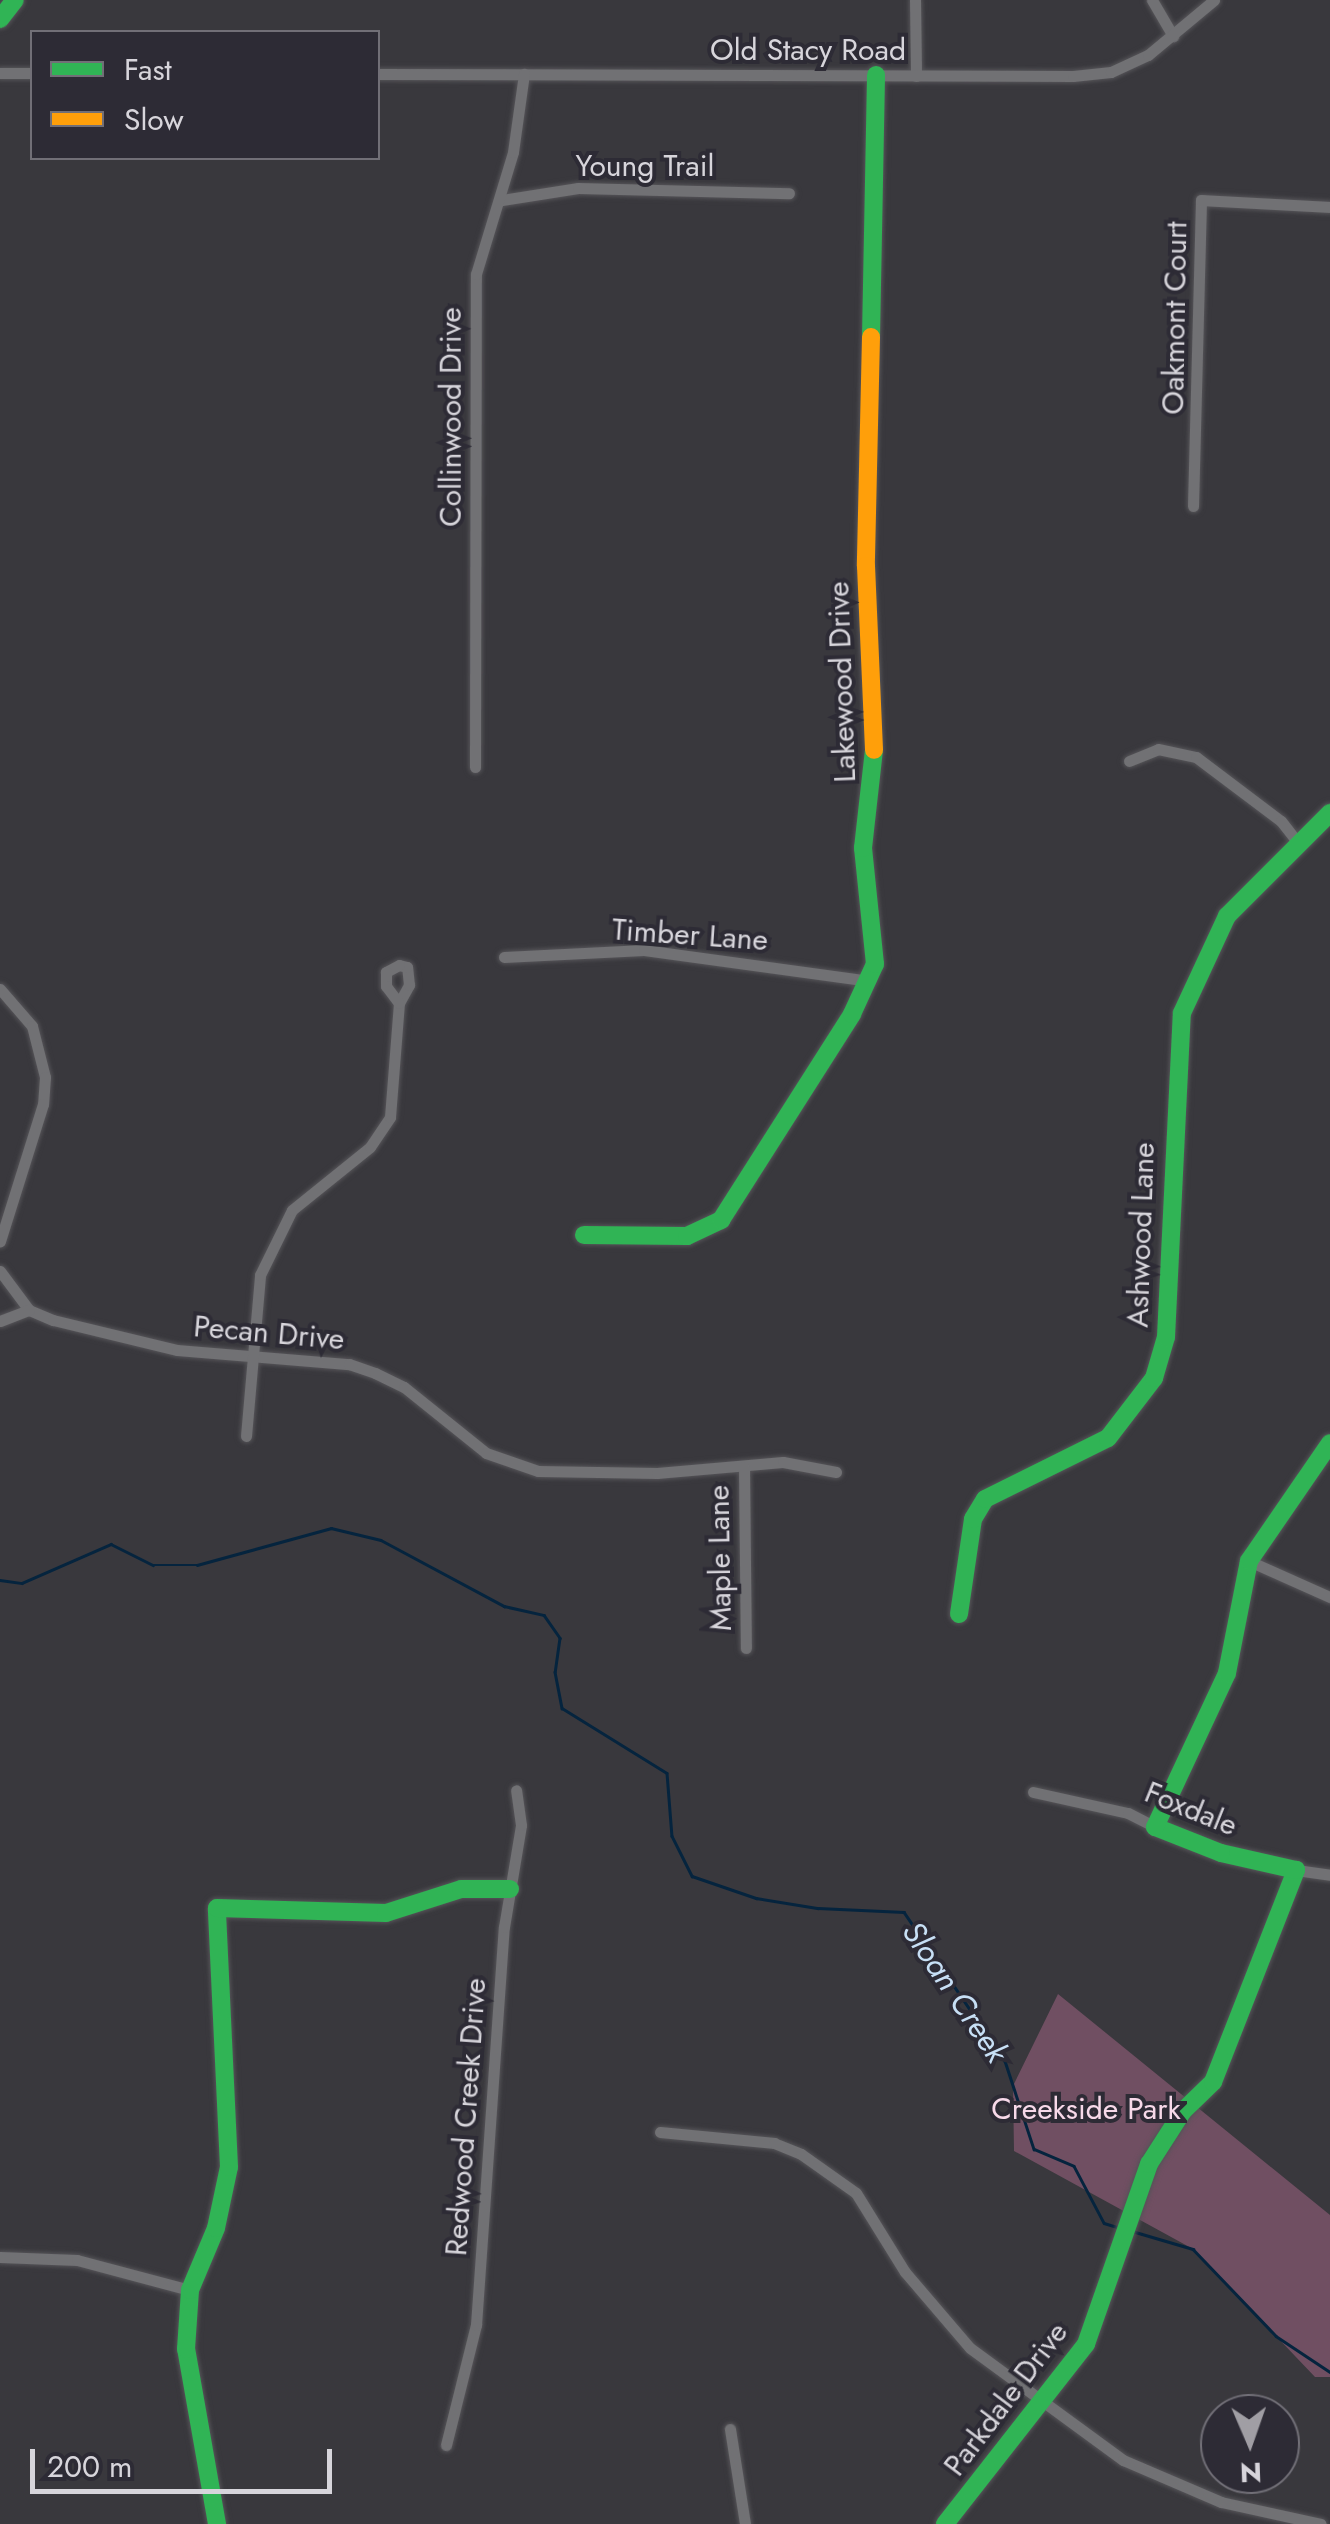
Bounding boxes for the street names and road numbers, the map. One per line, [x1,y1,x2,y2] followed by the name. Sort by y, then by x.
[710,32,906,68] street label: Old Stacy Road
[576,148,714,184] street label: Young Trail
[1155,221,1195,415] street label: Oakmont Court
[433,307,469,527] street label: Collinwood Drive
[821,581,863,783] street label: Lakewood Drive
[611,912,769,958] street label: Timber Lane
[1120,1142,1162,1328] street label: Ashwood Lane
[192,1308,346,1358] street label: Pecan Drive
[701,1485,739,1631] street label: Maple Lane
[1140,1774,1242,1844] street label: Foxdale
[438,1977,494,2257] street label: Redwood Creek Drive
[937,2315,1075,2483] street label: Parkdale Drive

